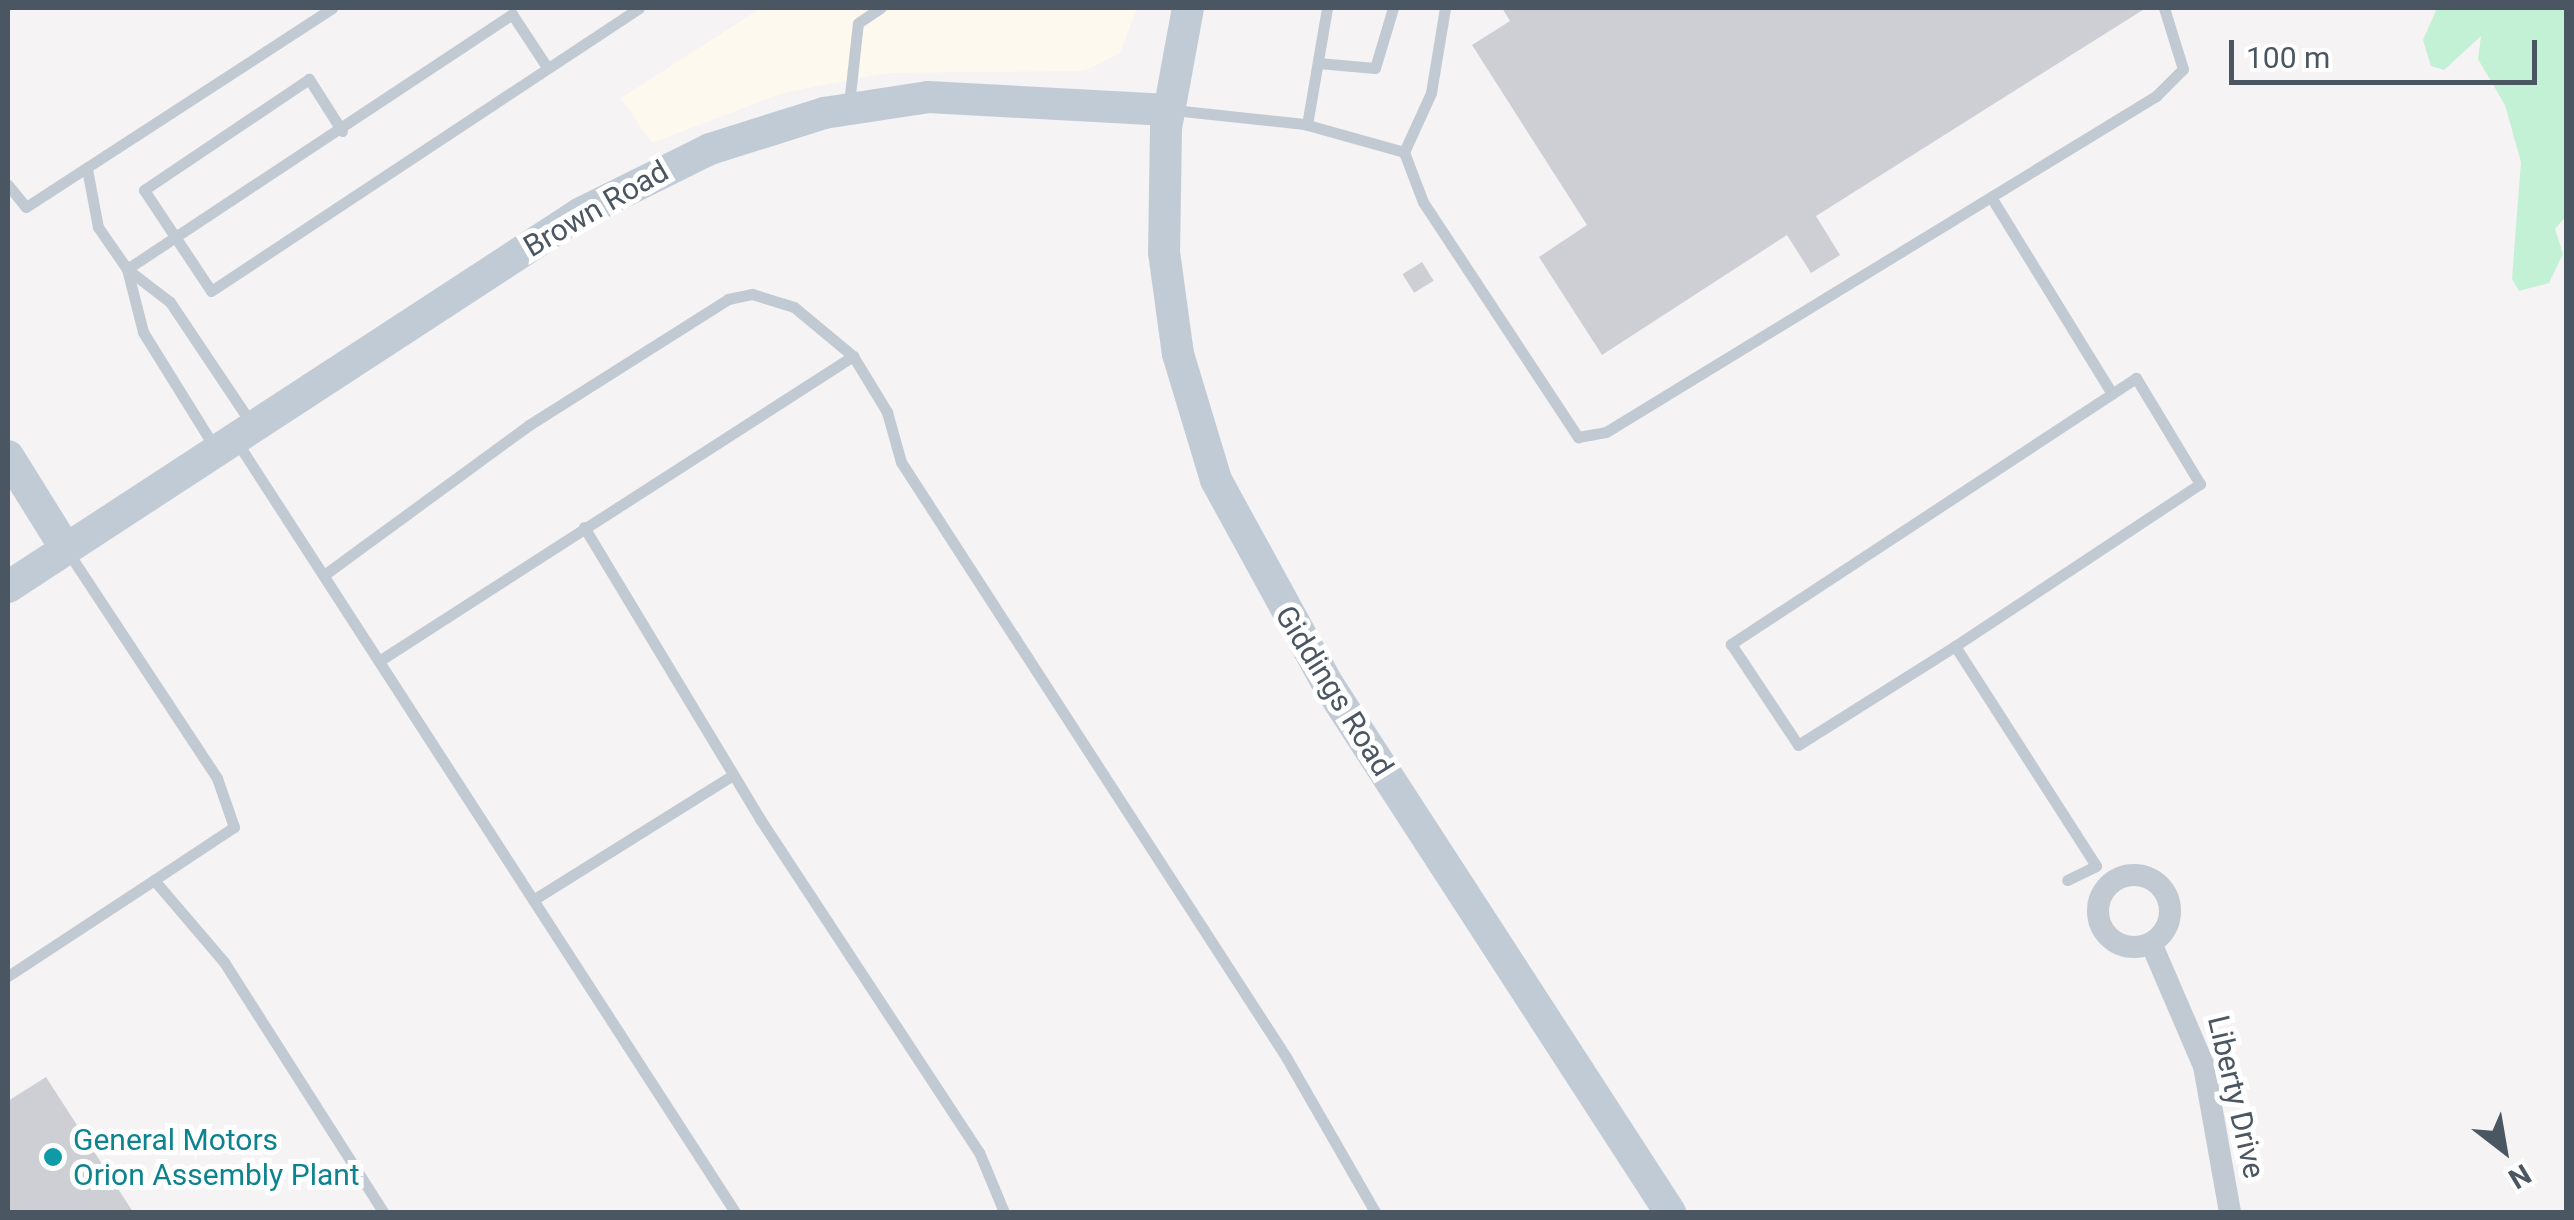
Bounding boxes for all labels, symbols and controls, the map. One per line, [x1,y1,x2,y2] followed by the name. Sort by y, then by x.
[2234,20,2542,82] scale bar
[2246,40,2330,75] text: 100 m
[517,153,675,265] street label: Brown Road
[1267,599,1401,783] street label: Giddings Road
[2200,1012,2272,1182] street label: Liberty Drive
[2454,1100,2554,1200] north arrow
[73,1122,360,1192] place label: General Motors Orion Assembly Plant
[42,1146,64,1168] marker: General Motors Orion Assembly Plant
[2503,1157,2537,1195] text: N

